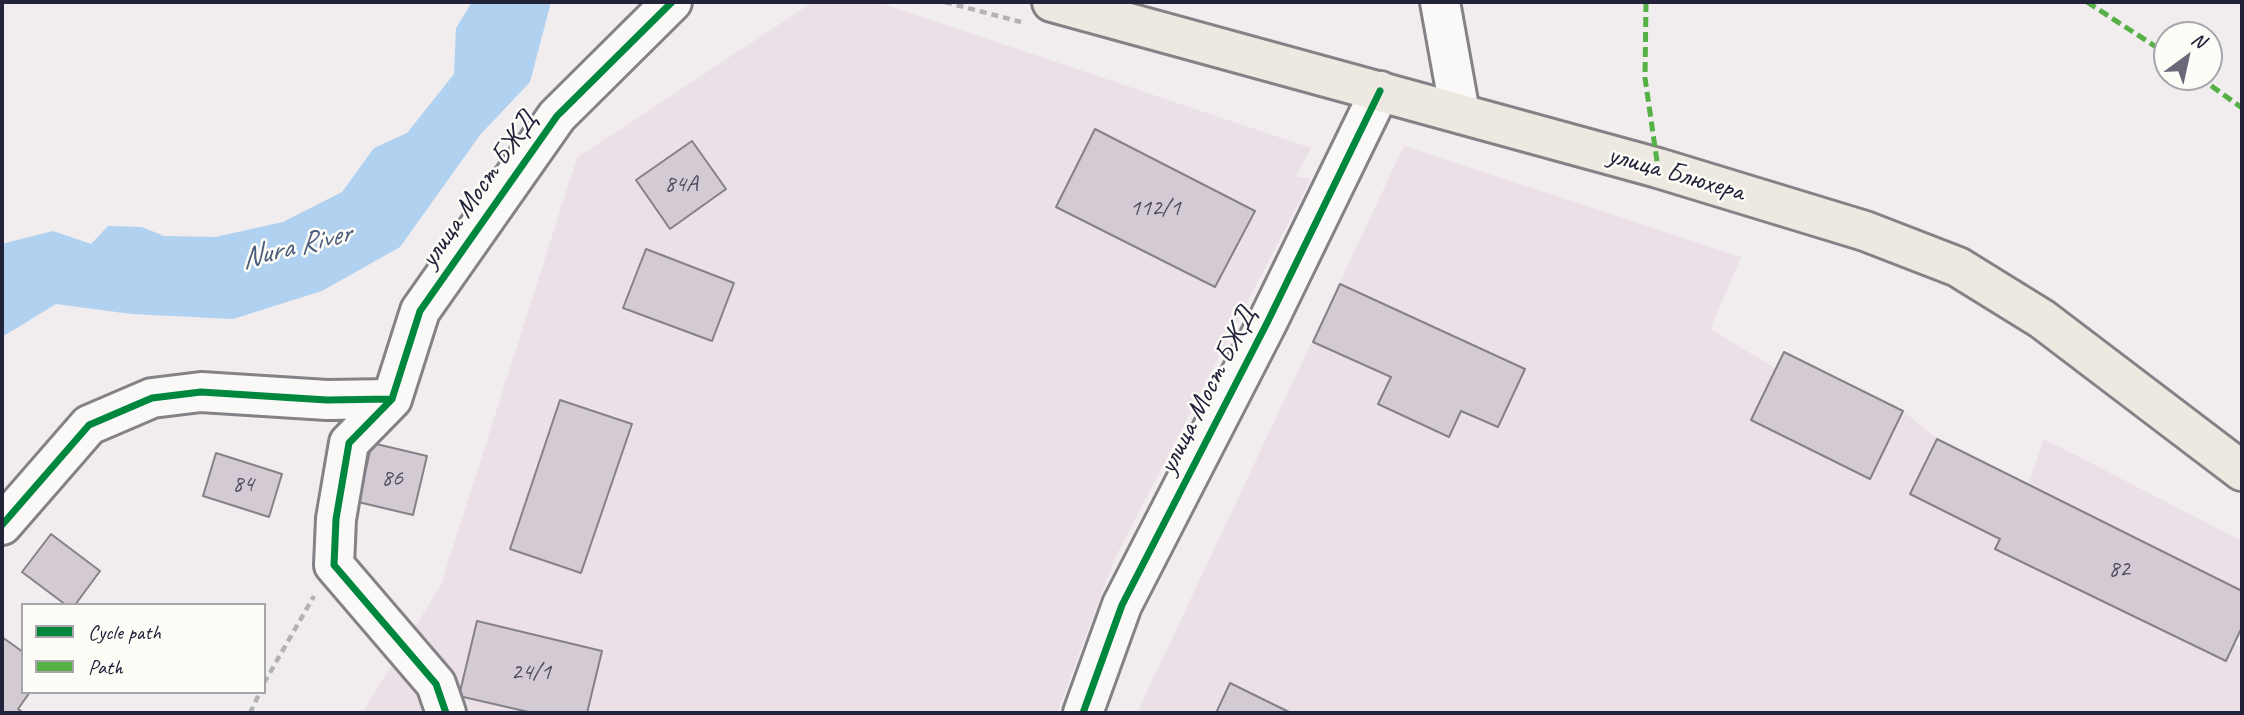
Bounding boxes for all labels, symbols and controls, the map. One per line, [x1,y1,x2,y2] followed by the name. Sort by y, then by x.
[2153,21,2223,91] north arrow
[2187,27,2210,53] text: N
[413,106,545,274] street label: улица Мост БЖД
[1604,139,1748,209] street label: улица Блюхера
[664,171,698,199] house number: 84А
[1129,195,1181,223] house number: 112/1
[237,216,355,278] water label: Nura River
[1152,302,1264,480] street label: улица Мост БЖД
[381,465,403,493] house number: 86
[232,471,254,499] house number: 84
[2108,556,2130,584] house number: 82
[21,603,266,694] legend
[88,619,161,645] text: Cycle path
[88,654,123,680] text: Path
[511,659,551,687] house number: 24/1

